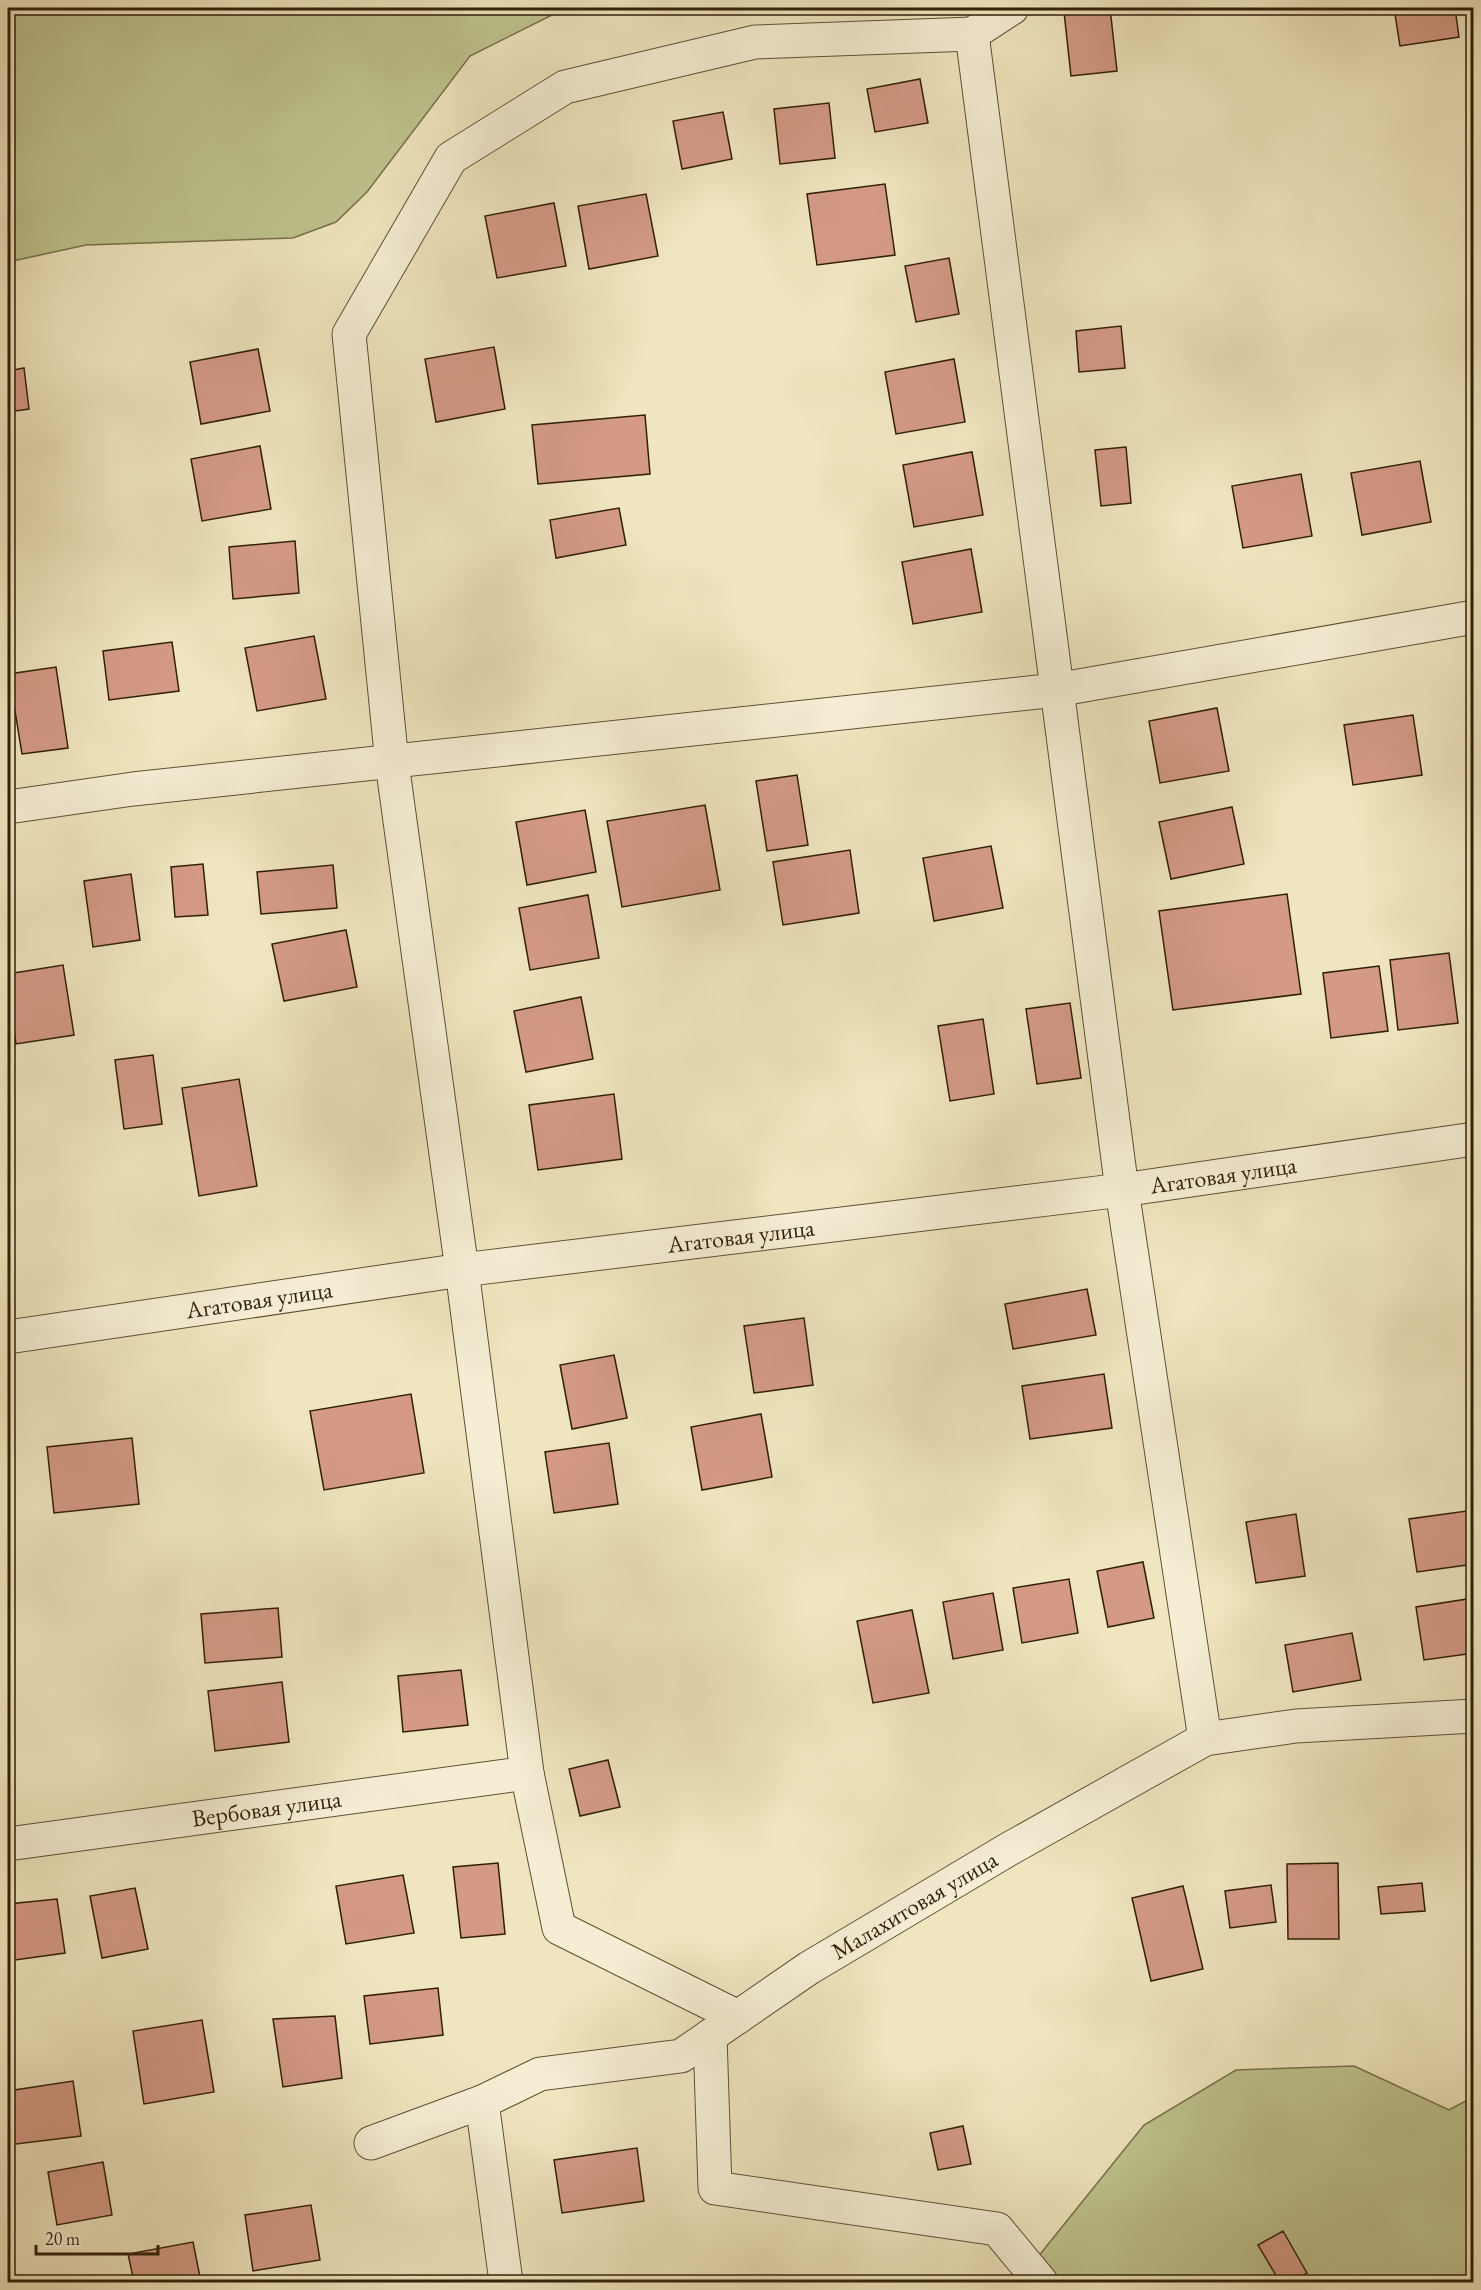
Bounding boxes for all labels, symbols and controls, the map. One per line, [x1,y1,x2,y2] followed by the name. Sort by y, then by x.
[1147,1149,1299,1201] street label: Агатовая улица
[665,1211,817,1260] street label: Агатовая улица
[183,1273,335,1326] street label: Агатовая улица
[190,1783,344,1834] street label: Вербовая улица
[826,1843,1003,1966] street label: Малахитовая улица
[36,2218,158,2256] scale bar
[45,2227,80,2250] text: 20 m

